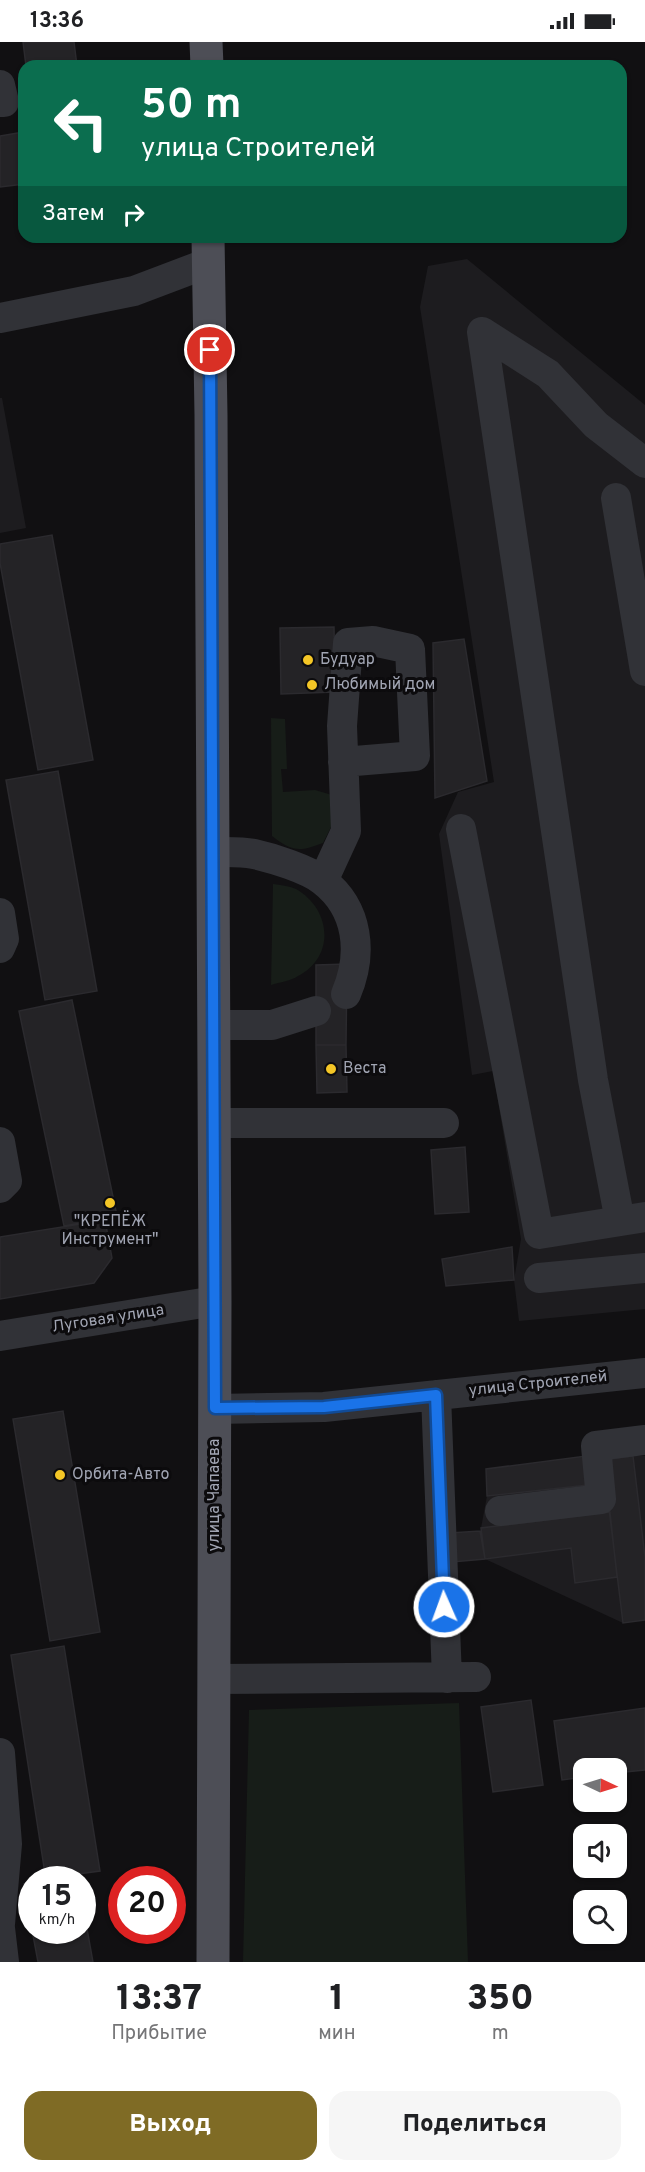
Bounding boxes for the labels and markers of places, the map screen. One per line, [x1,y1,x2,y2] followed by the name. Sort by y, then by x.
[184,324,235,375] pin
[320,650,375,670] place label: Будуар
[301,653,315,667] marker: Будуар
[324,675,435,695] place label: Любимый дом
[305,678,319,692] marker: Любимый дом
[343,1059,386,1079] place label: Веста
[324,1062,338,1076] marker: Веста
[103,1196,117,1210] marker: "КРЕПЁЖ Инструмент"
[62,1210,158,1250] place label: "КРЕПЁЖ Инструмент"
[72,1465,169,1485] place label: Орбита-Авто
[53,1468,67,1482] marker: Орбита-Авто

